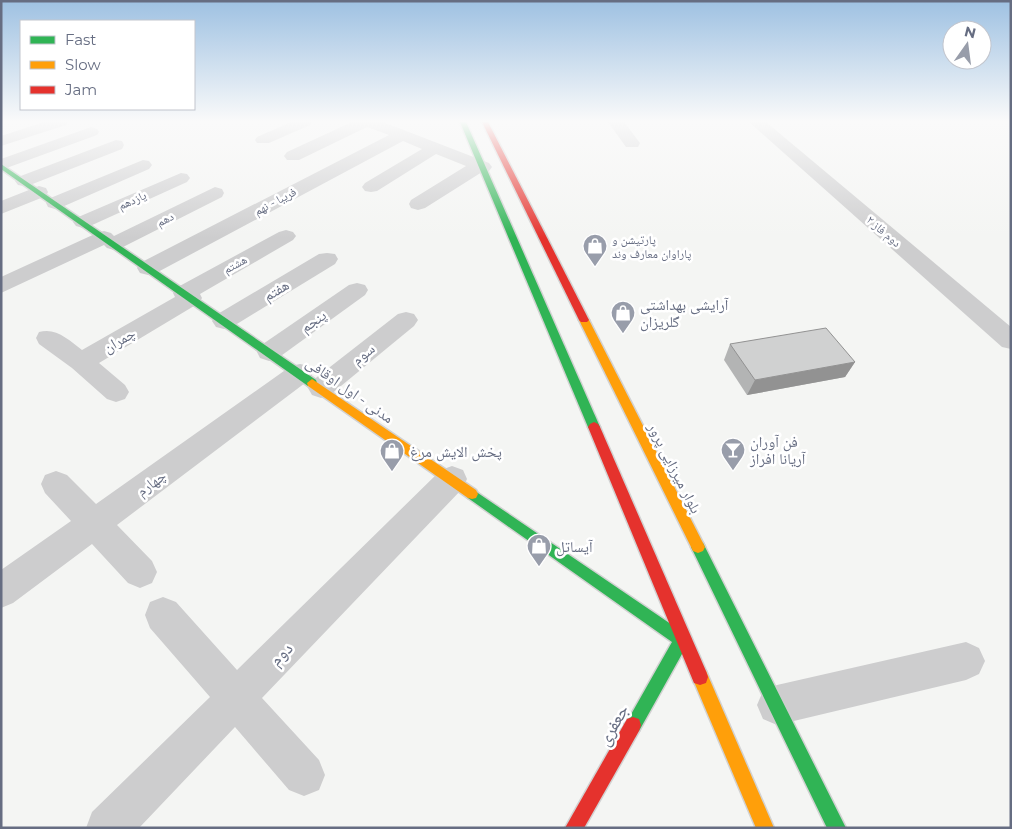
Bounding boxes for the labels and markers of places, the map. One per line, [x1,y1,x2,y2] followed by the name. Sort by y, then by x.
[612,232,692,261] place label: پارتیشن و پاراوان معارف وند
[582,233,608,267] shop icon: پارتیشن و پاراوان معارف وند
[640,295,730,332] place label: آرایشی بهداشتی گلریزان
[610,300,636,334] shop icon: آرایشی بهداشتی گلریزان
[749,432,807,468] place label: فن آوران آریانا افراز
[720,437,746,471] bar icon: فن آوران آریانا افراز
[379,438,405,472] shop icon: پخش الایش مرغ
[410,442,502,462] place label: پخش الایش مرغ
[526,533,552,567] shop icon: آیساتل
[556,537,594,557] place label: آیساتل

